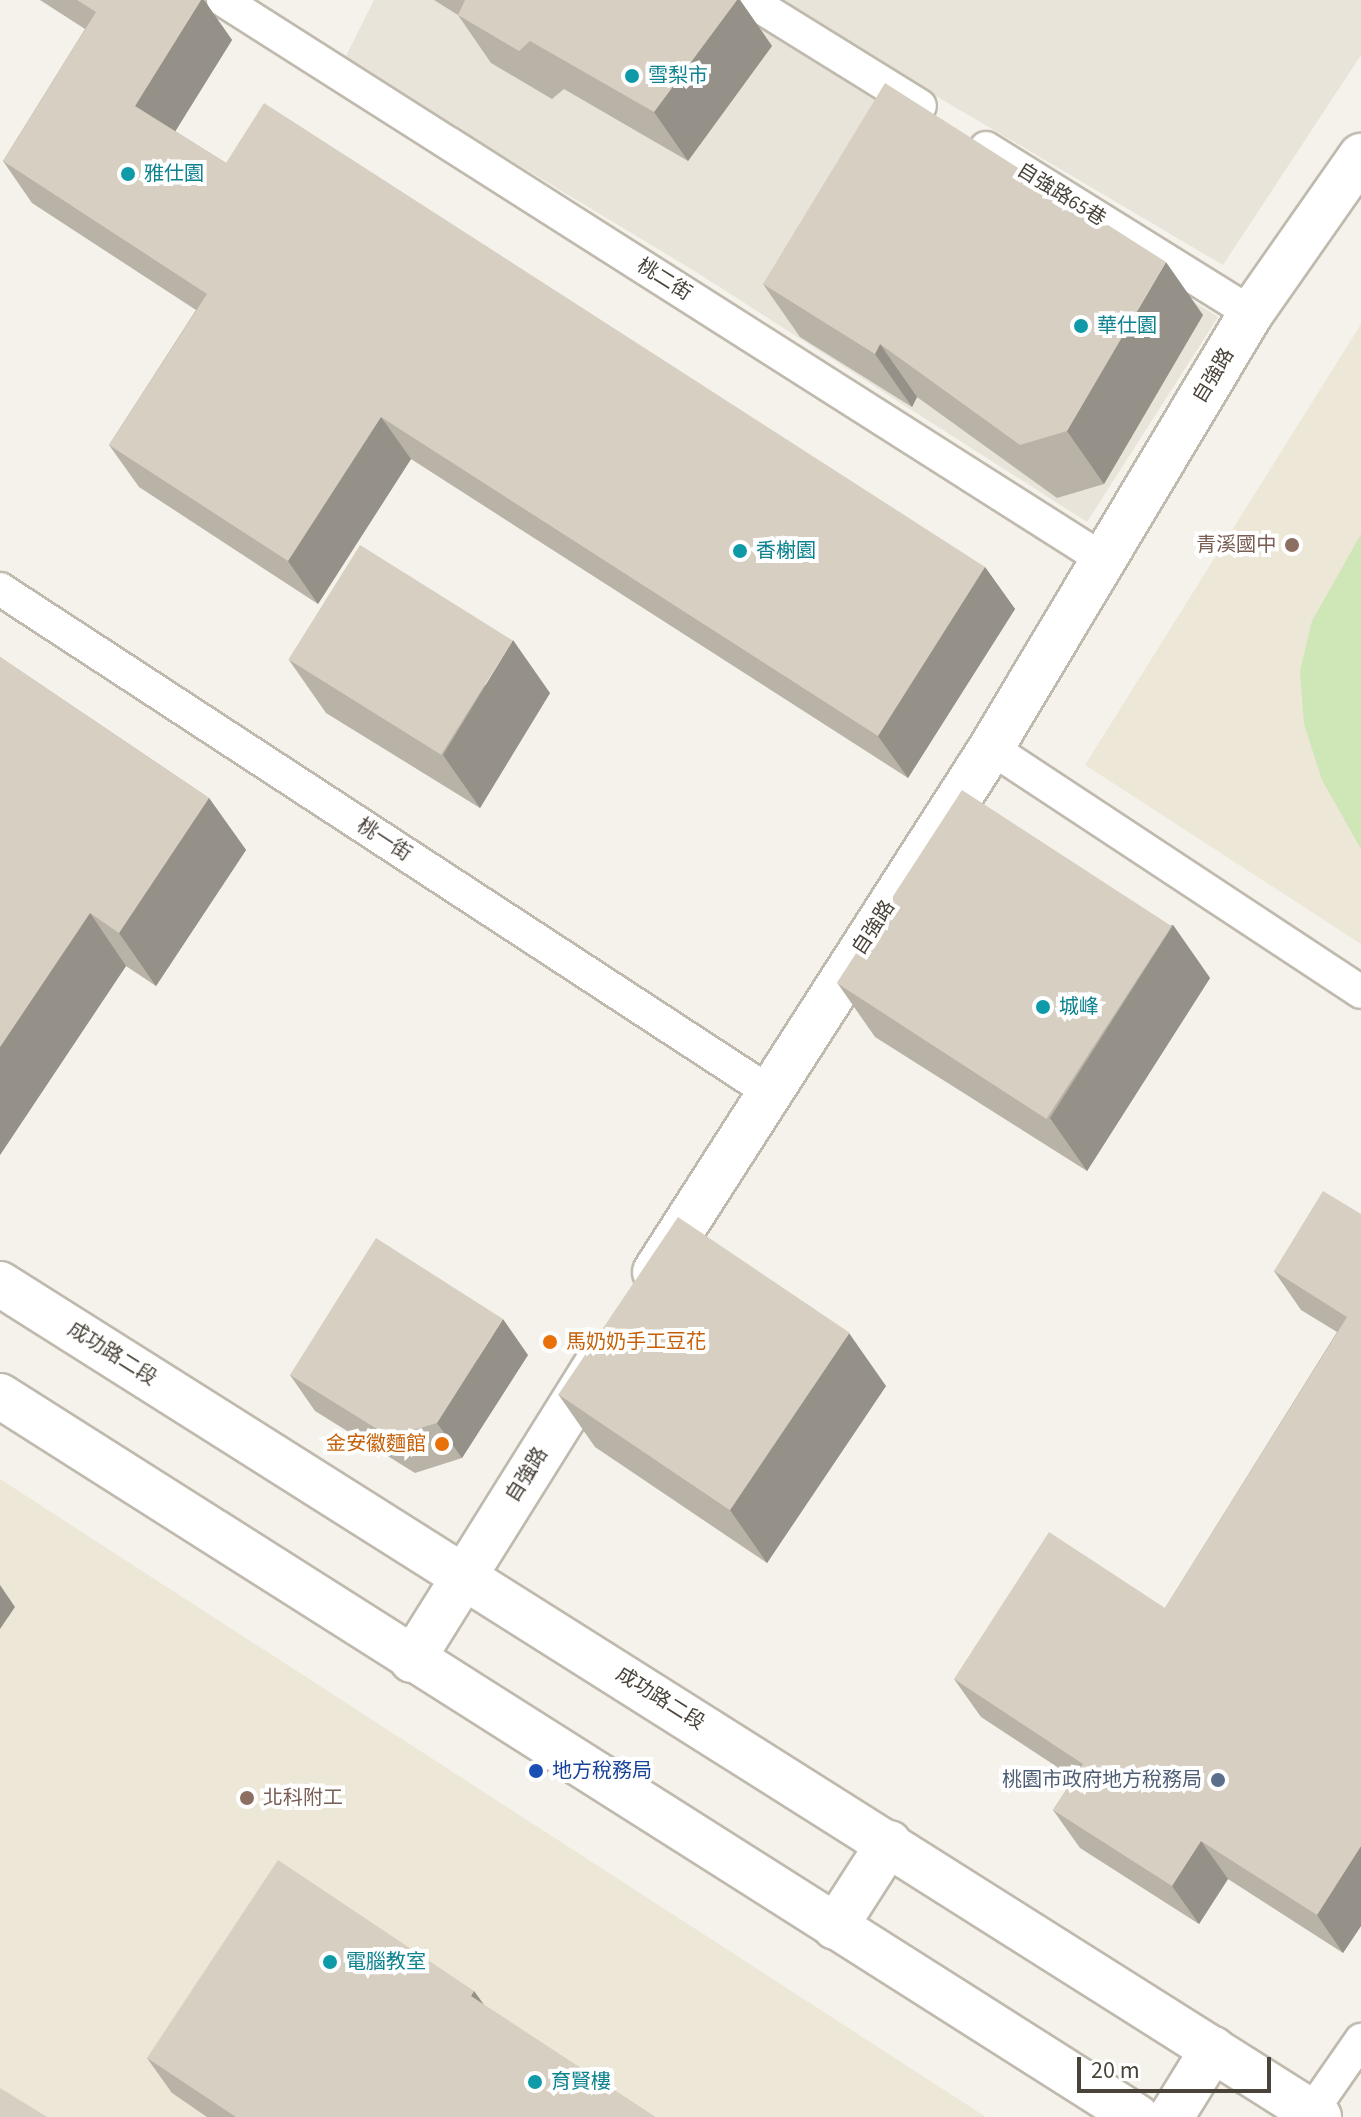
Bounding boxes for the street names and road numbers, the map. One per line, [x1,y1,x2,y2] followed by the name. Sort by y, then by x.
[1012,158,1110,232] street label: 自強路65巷
[632,254,696,306] street label: 桃二街
[1188,344,1240,408] street label: 自強路
[352,814,416,866] street label: 桃一街
[848,896,900,960] street label: 自強路
[63,1317,161,1391] street label: 成功路二段
[501,1443,553,1507] street label: 自強路
[611,1662,709,1736] street label: 成功路二段

